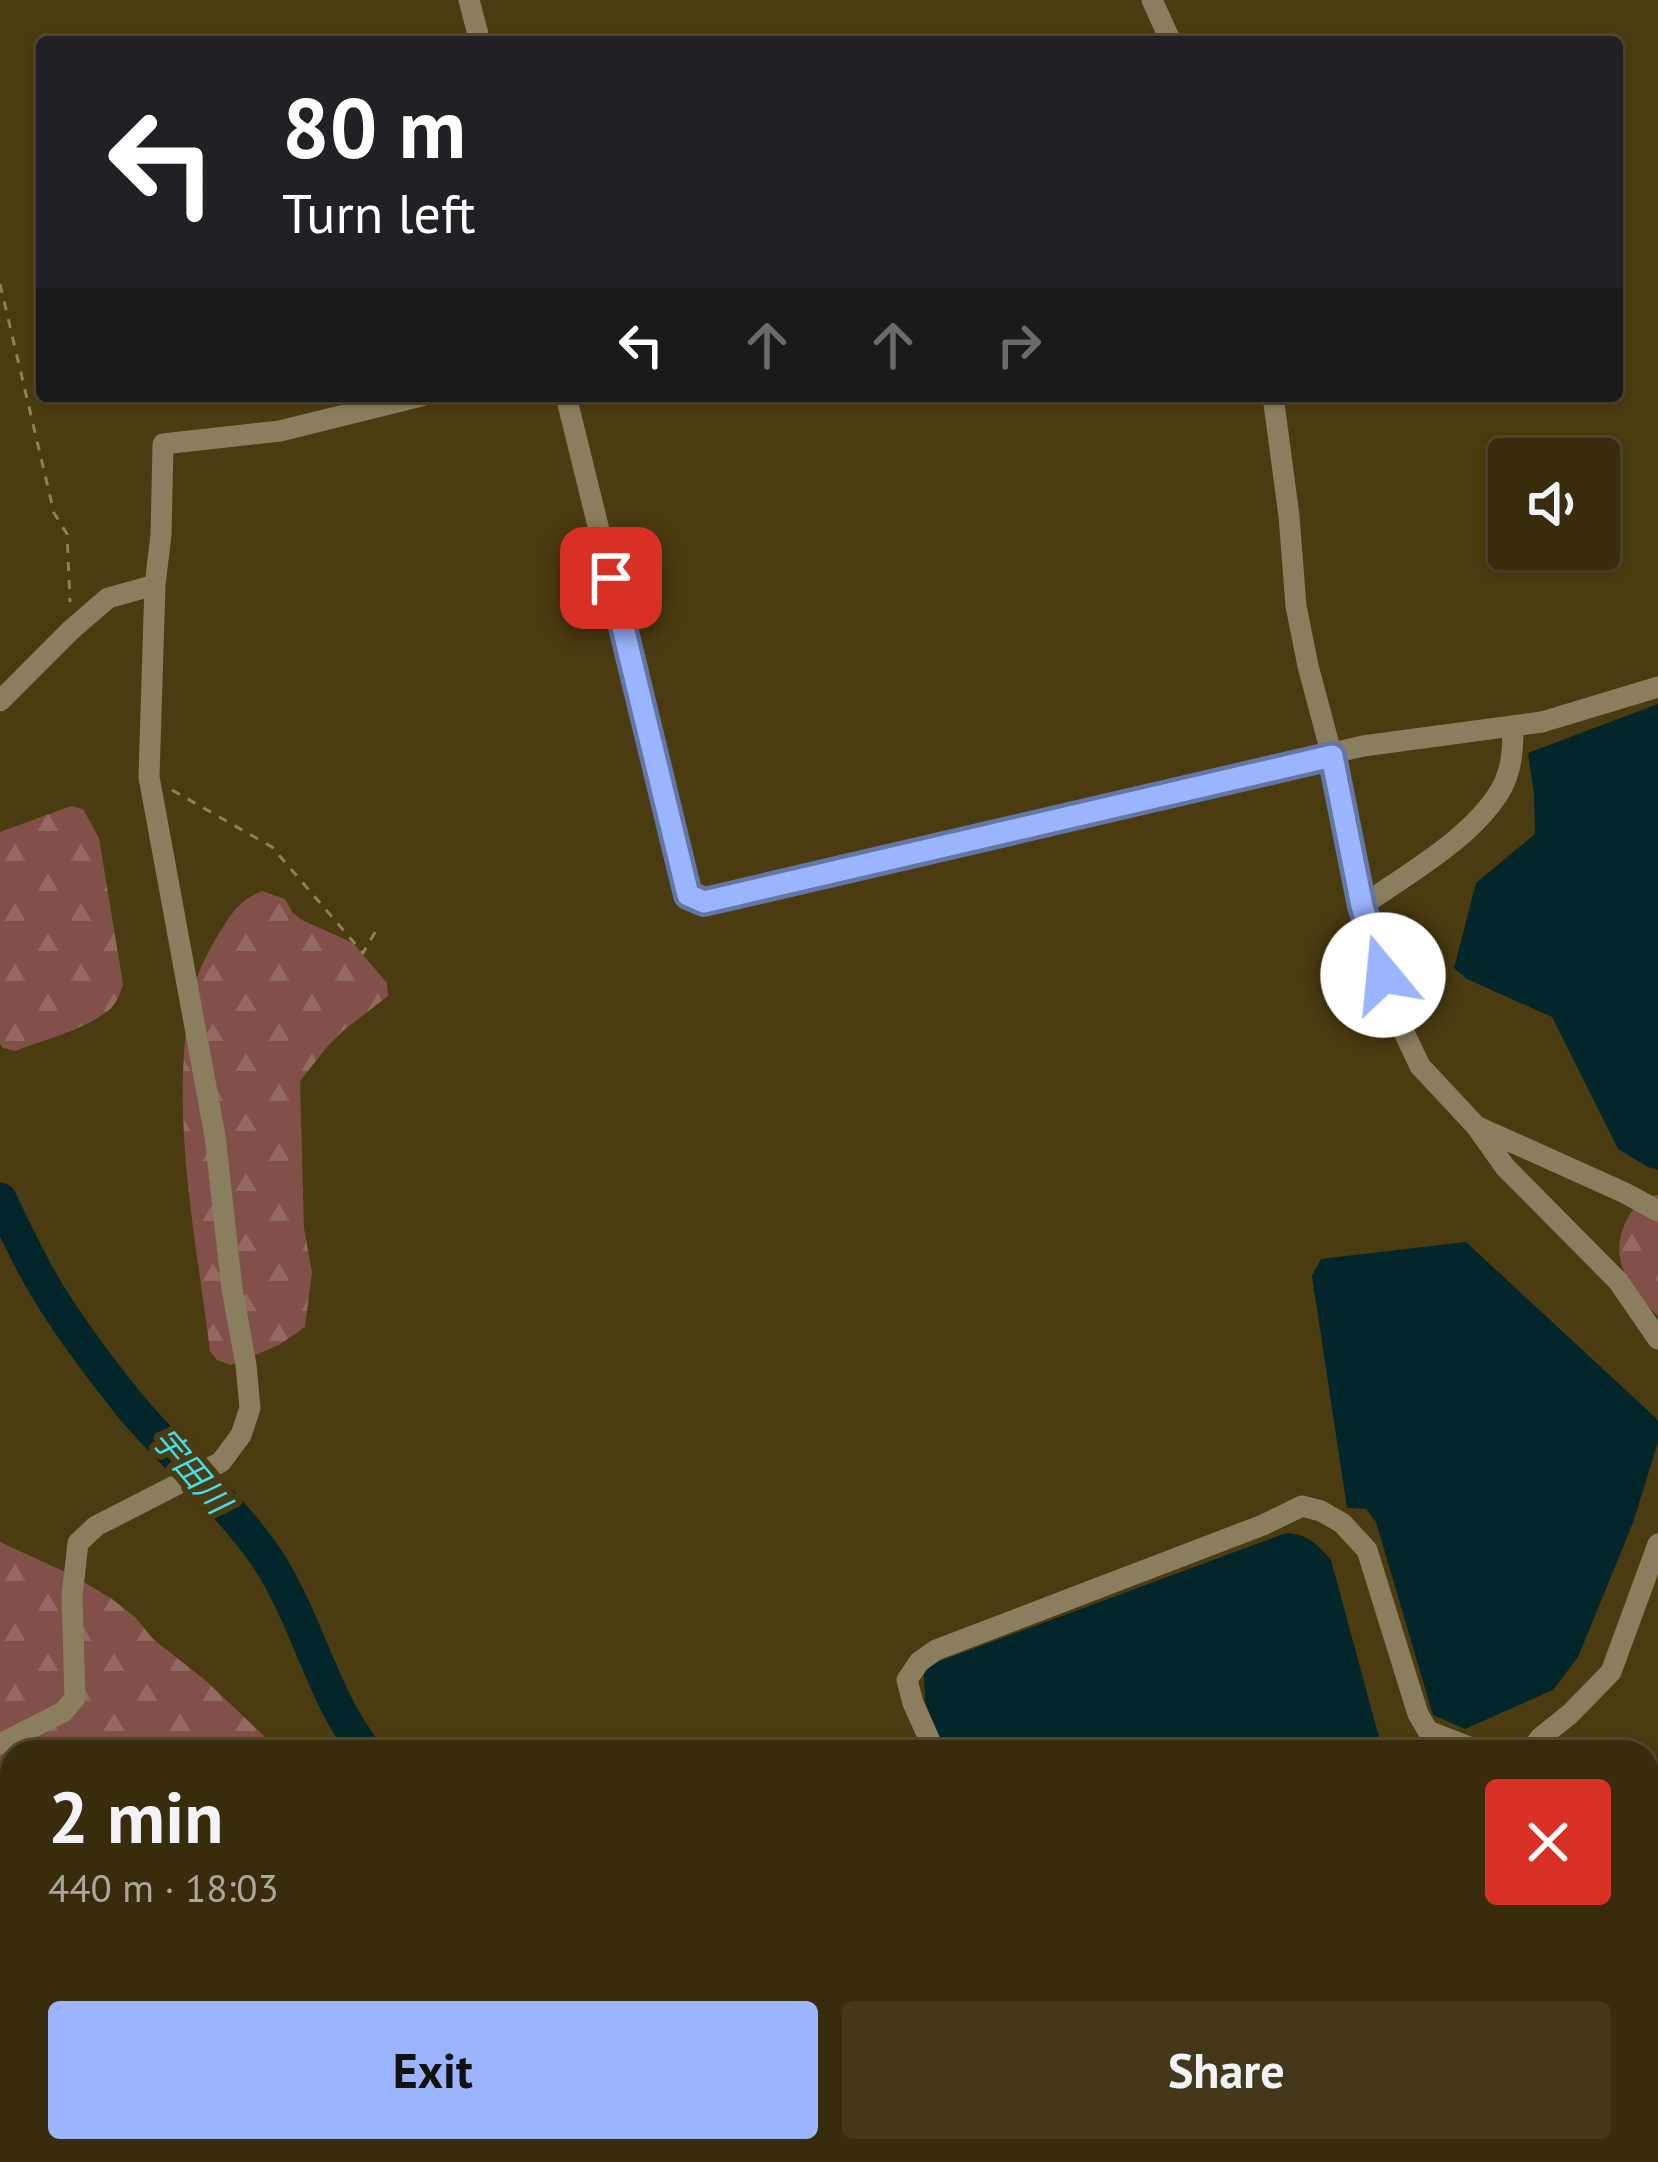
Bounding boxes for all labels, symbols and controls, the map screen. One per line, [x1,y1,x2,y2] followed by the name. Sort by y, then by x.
[282,72,466,181] text: 80 m
[84,84,240,240] icon: left
[282,178,476,248] text: Turn left
[608,312,674,378] icon: left
[734,312,800,378] icon: ahead
[860,312,926,378] icon: ahead
[986,312,1052,378] icon: right
[1488,438,1620,570] map controls
[1488,438,1620,570] button: sound
[560,527,662,629] pin
[578,545,644,611] icon: arrive
[1320,912,1446,1038] position arrow
[144,1418,242,1524] water label: 宇田川
[48,1770,224,1863] text: 2 min
[1485,1779,1611,1905] button: close
[48,1862,279,1913] text: 440 m · 18:03
[48,2001,818,2139] button: Exit
[842,2001,1611,2139] button: Share

